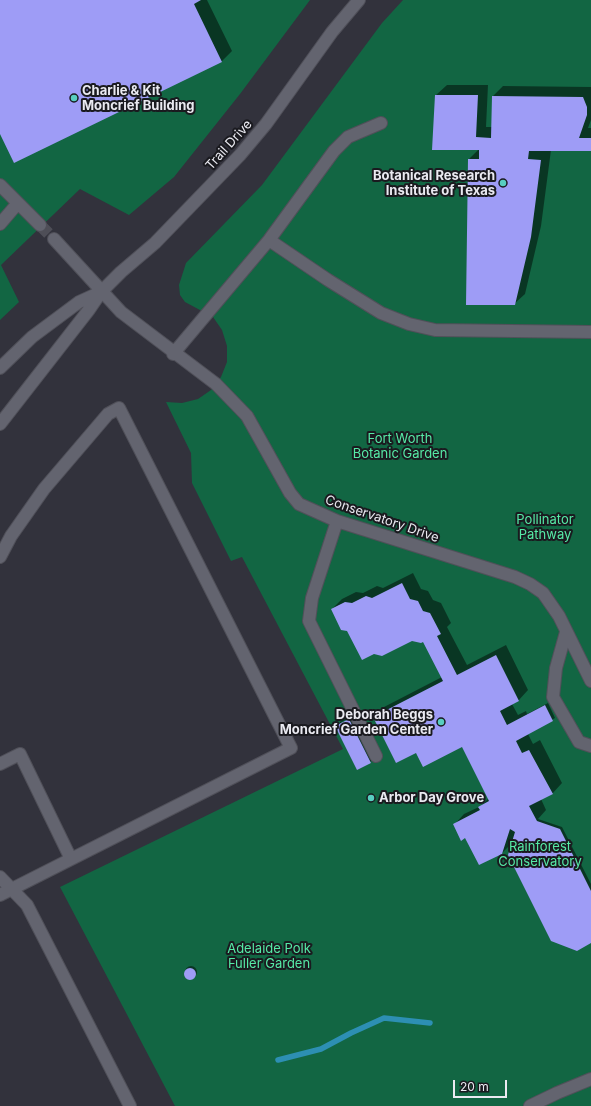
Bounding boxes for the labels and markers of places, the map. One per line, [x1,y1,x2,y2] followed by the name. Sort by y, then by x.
[82,83,194,114] place label: Charlie & Kit Moncrief Building
[69,93,79,103] marker: Charlie & Kit Moncrief Building
[373,168,495,199] place label: Botanical Research Institute of Texas
[498,178,508,188] marker: Botanical Research Institute of Texas
[280,707,433,738] place label: Deborah Beggs Moncrief Garden Center
[436,717,446,727] marker: Deborah Beggs Moncrief Garden Center
[379,790,484,806] place label: Arbor Day Grove
[366,793,376,803] marker: Arbor Day Grove

